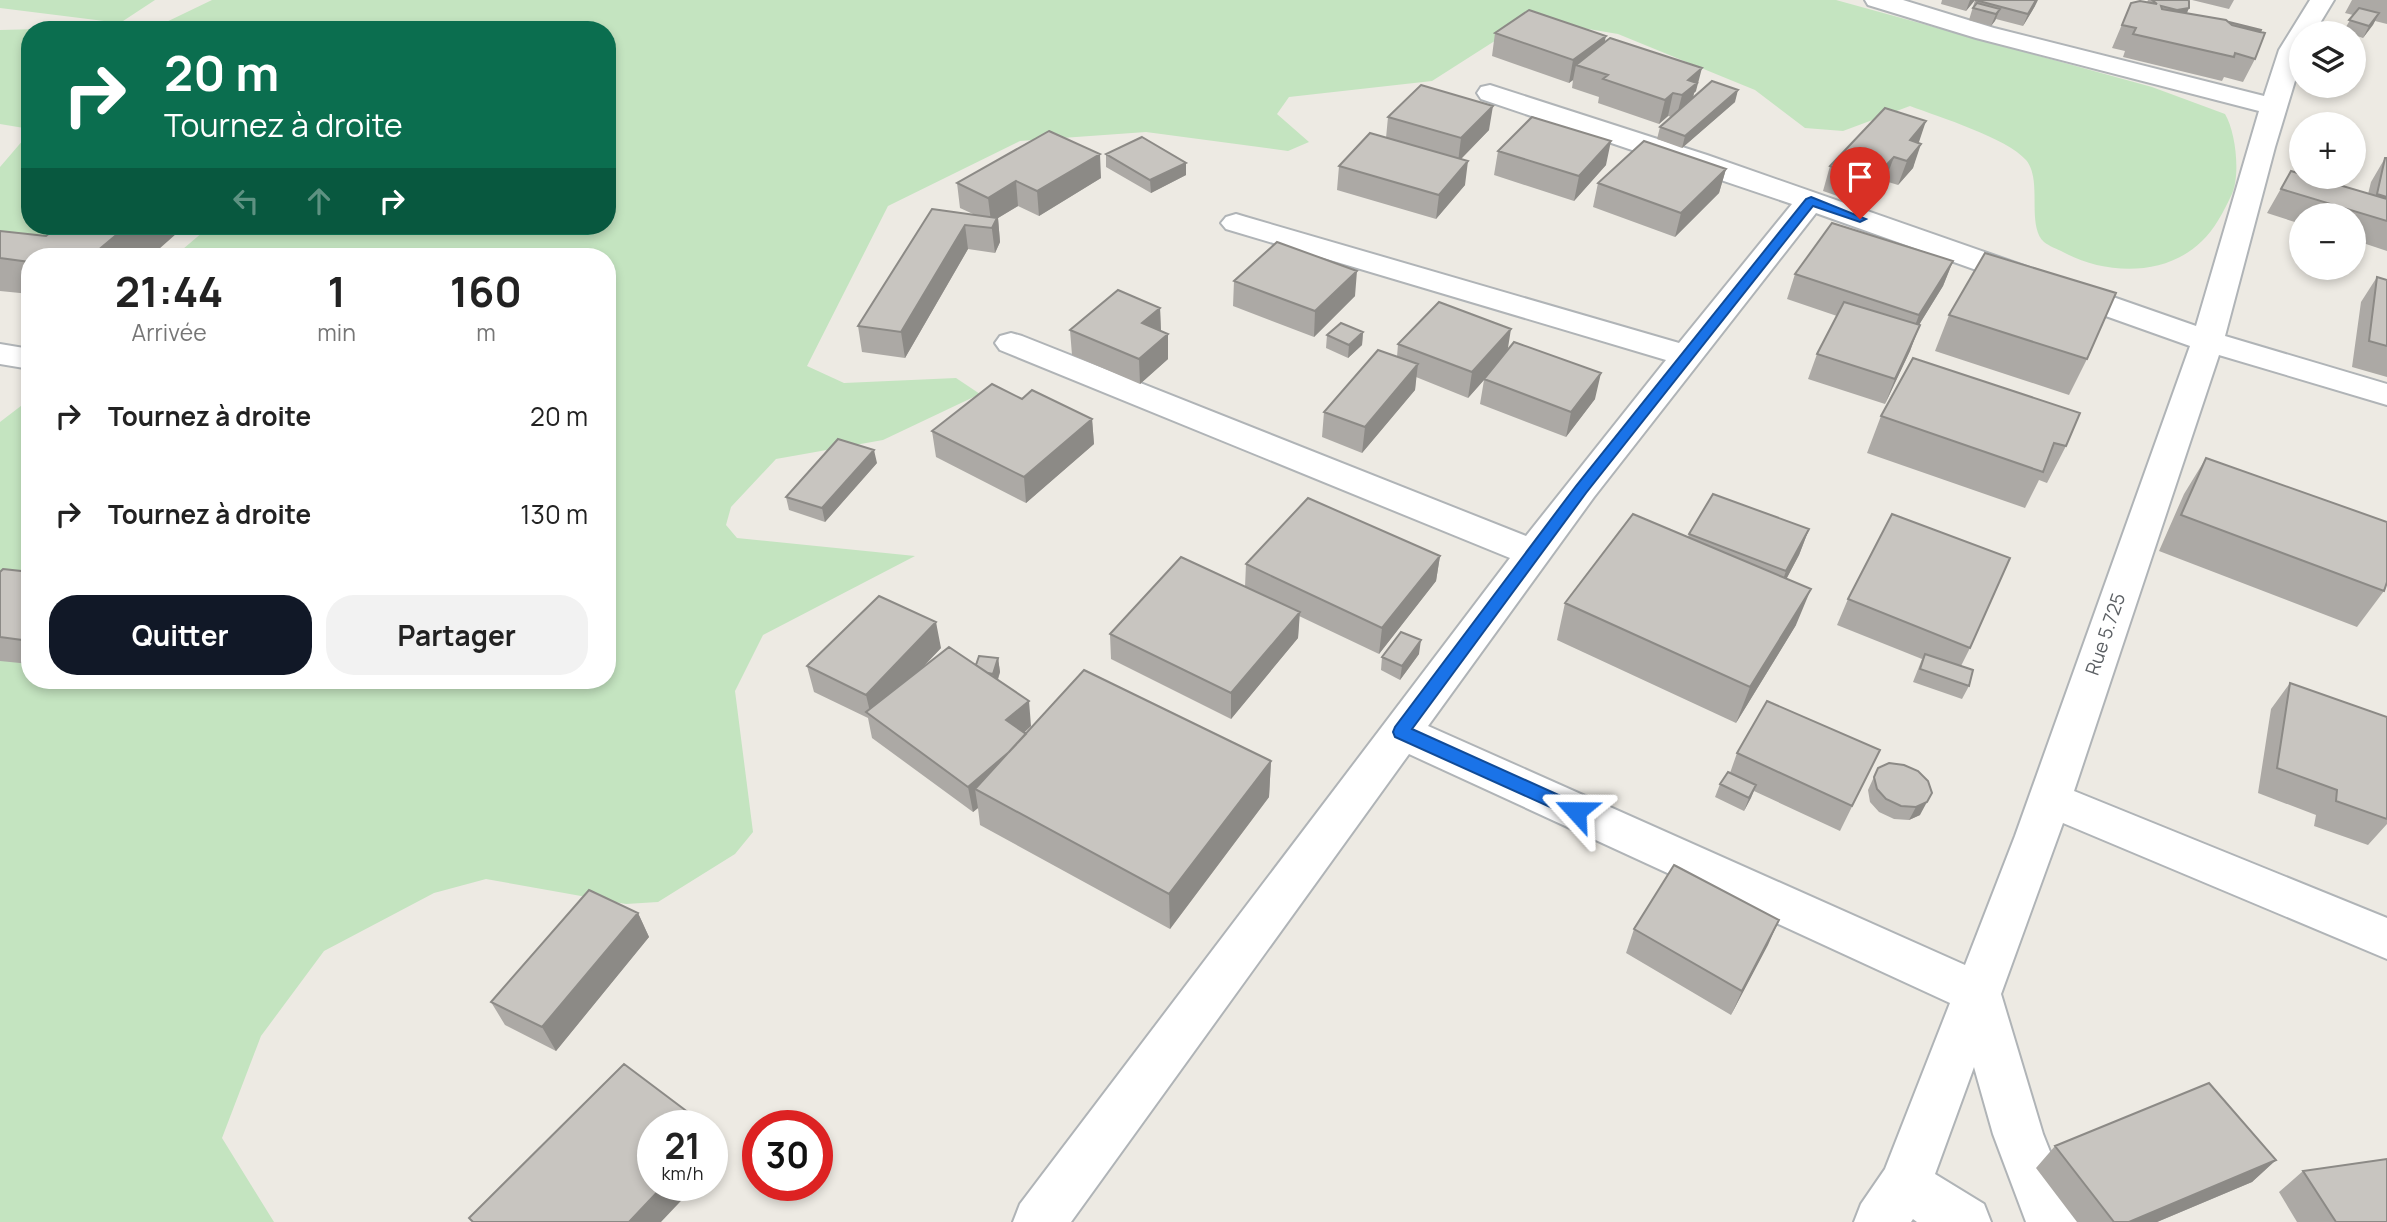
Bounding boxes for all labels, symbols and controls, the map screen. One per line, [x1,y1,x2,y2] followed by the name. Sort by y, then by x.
[2289,21,2366,280] map controls
[2289,21,2366,98] button: layers
[164,39,279,106] text: 20 m
[49,49,140,140] icon: right
[164,103,403,147] text: Tournez à droite
[2289,112,2366,189] button: +
[1830,147,1890,219] pin
[1841,158,1879,196] icon: arrive
[227,182,265,220] icon: left
[300,182,338,220] icon: ahead
[373,182,411,220] icon: right
[2289,203,2366,280] button: −
[115,262,223,320] text: 21:44
[327,262,346,320] text: 1
[450,262,522,320] text: 160
[132,316,207,348] text: Arrivée
[317,316,356,348] text: min
[476,316,496,348] text: m
[49,397,87,435] icon: right
[108,398,311,434] text: Tournez à droite
[530,398,588,434] text: 20 m
[49,495,87,533] icon: right
[108,496,311,532] text: Tournez à droite
[520,496,588,532] text: 130 m
[2079,589,2131,679] street label: Rue 5.725
[49,595,312,675] button: Quitter
[326,595,588,675] button: Partager
[1539,774,1613,848] position arrow
[742,1110,833,1201] speed limit sign: 30
[664,1122,701,1170] text: 21
[662,1161,703,1185] text: km/h

